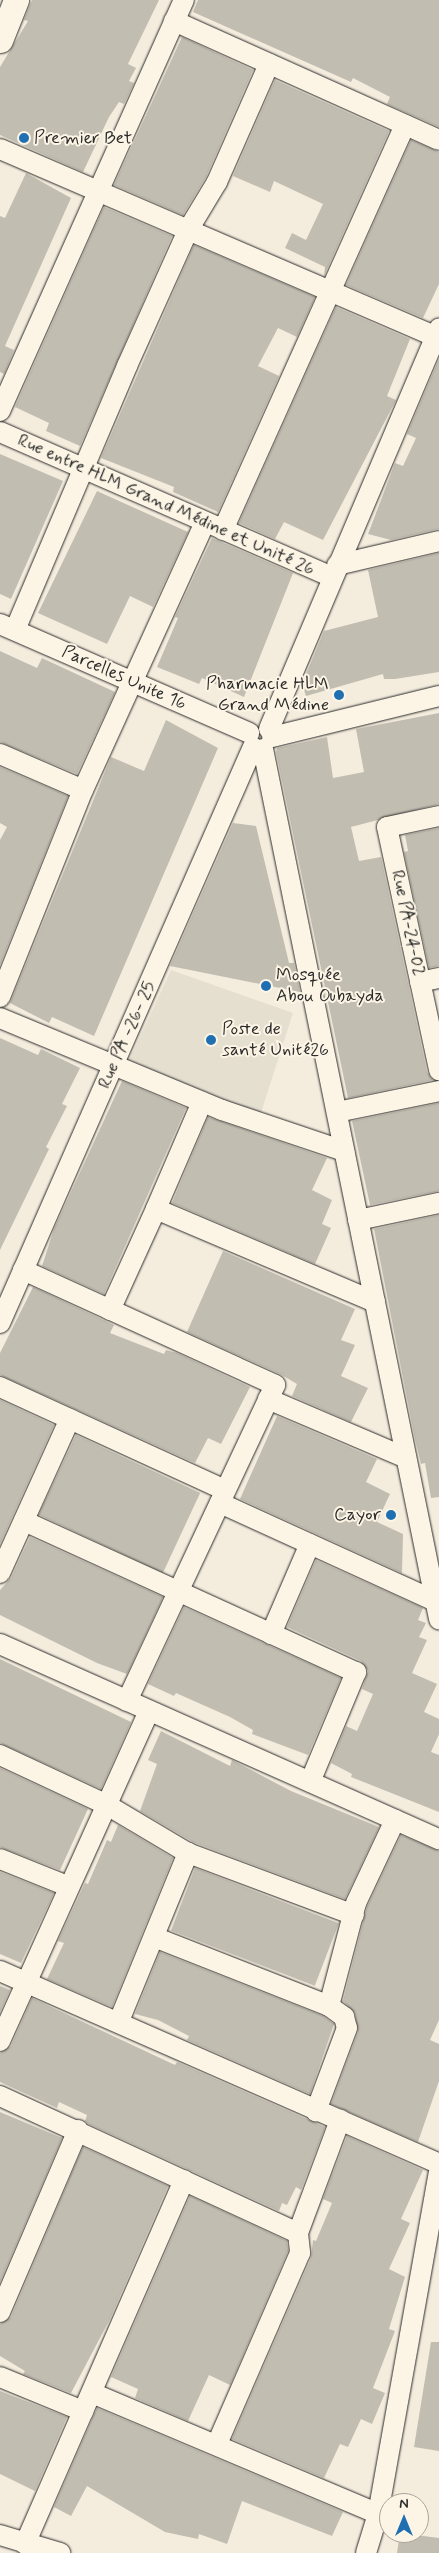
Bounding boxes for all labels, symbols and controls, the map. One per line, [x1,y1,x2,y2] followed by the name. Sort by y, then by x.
[34,127,131,149] place label: Premier Bet
[18,132,30,144] marker: Premier Bet
[15,430,317,580] street label: Rue entre HLM Grand Médine et Unité 26
[58,641,190,715] street label: Parcelles Unite 16
[206,674,329,716] place label: Pharmacie HLM Grand Médine
[333,689,345,701] marker: Pharmacie HLM Grand Médine
[386,868,430,978] street label: Rue PA-24-02
[276,965,384,1008] place label: Mosquée Abou Oubayda
[94,978,160,1092] street label: Rue PA -26- 25
[260,980,272,992] marker: Mosquée Abou Oubayda
[222,1019,329,1062] place label: Poste de santé Unité26
[204,1033,218,1047] marker: Poste de santé Unité26
[334,1504,381,1526] place label: Cayor
[385,1509,397,1521] marker: Cayor
[379,2493,429,2543] north arrow
[399,2495,409,2513] text: N

